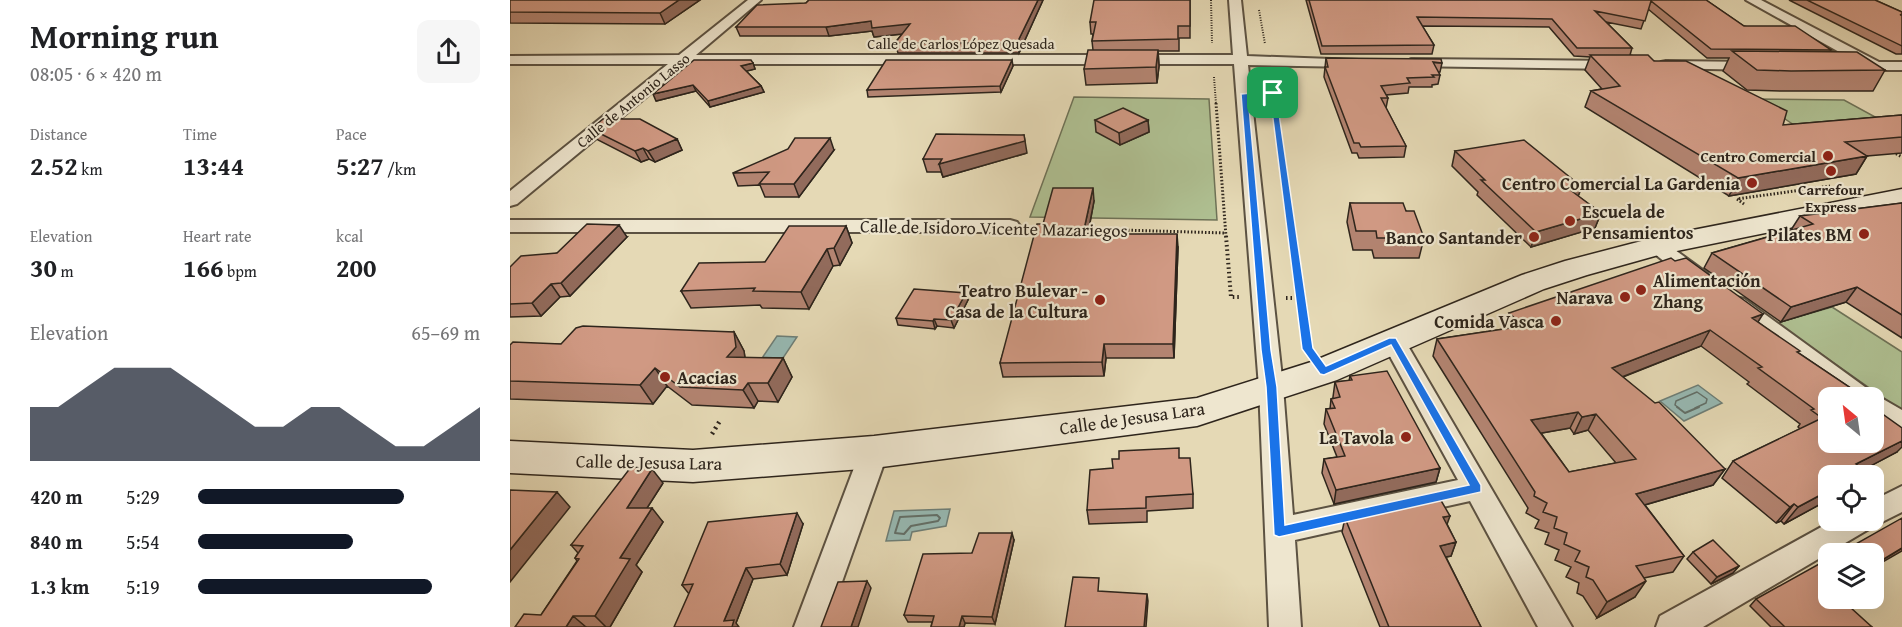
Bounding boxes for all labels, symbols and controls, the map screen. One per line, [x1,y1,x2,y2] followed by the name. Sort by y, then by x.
[30,12,219,60] text: Morning run
[417,20,480,83] button: share
[867,33,1055,54] street label: Calle de Carlos López Quesada
[572,47,694,152] street label: Calle de Antonio Lasso
[30,59,162,88] text: 08:05 · 6 × 420 m
[1247,67,1298,118] pin
[1256,76,1289,109] icon: arrive
[30,122,87,146] text: Distance
[183,122,217,146] text: Time
[336,122,367,146] text: Pace
[30,146,78,185] text: 2.52
[183,146,244,185] text: 13:44
[336,146,384,185] text: 5:27
[1700,146,1816,167] place label: Centro Comercial
[1821,149,1835,163] marker: Centro Comercial
[78,157,102,181] text: km
[384,157,416,181] text: /km
[1824,164,1838,178] marker: Carrefour Express
[1502,170,1741,197] place label: Centro Comercial La Gardenia
[1745,176,1759,190] marker: Centro Comercial La Gardenia
[1798,179,1864,217] place label: Carrefour Express
[1582,198,1694,246] place label: Escuela de Pensamientos
[860,212,1128,244] street label: Calle de Isidoro Vicente Mazariegos
[1563,214,1577,228] marker: Escuela de Pensamientos
[1767,221,1852,248] place label: Pilates BM
[30,224,93,248] text: Elevation
[183,224,252,248] text: Heart rate
[336,224,363,248] text: kcal
[1386,224,1523,251] place label: Banco Santander
[1857,227,1871,241] marker: Pilates BM
[1527,230,1541,244] marker: Banco Santander
[30,248,57,287] text: 30
[183,248,223,287] text: 166
[336,248,376,287] text: 200
[57,259,74,283] text: m
[223,259,257,283] text: bpm
[1653,267,1761,315] place label: Alimentación Zhang
[945,277,1089,325] place label: Teatro Bulevar - Casa de la Cultura
[1634,283,1648,297] marker: Alimentación Zhang
[1557,284,1614,311] place label: Narava
[1618,290,1632,304] marker: Narava
[1093,293,1107,307] marker: Teatro Bulevar - Casa de la Cultura
[1434,308,1545,335] place label: Comida Vasca
[1549,314,1563,328] marker: Comida Vasca
[30,318,108,347] text: Elevation
[411,318,480,347] text: 65–69 m
[677,364,737,391] place label: Acacias
[658,370,672,384] marker: Acacias
[1818,387,1884,453] north arrow
[1818,387,1884,609] map controls
[1058,394,1207,442] street label: Calle de Jesusa Lara
[1319,424,1395,451] place label: La Tavola
[1399,430,1413,444] marker: La Tavola
[576,447,723,477] street label: Calle de Jesusa Lara
[1818,465,1884,531] button: locate
[30,482,83,511] text: 420 m
[126,482,160,511] text: 5:29
[30,527,83,556] text: 840 m
[126,527,160,556] text: 5:54
[1818,543,1884,609] button: layers
[30,572,89,601] text: 1.3 km
[126,572,160,601] text: 5:19

